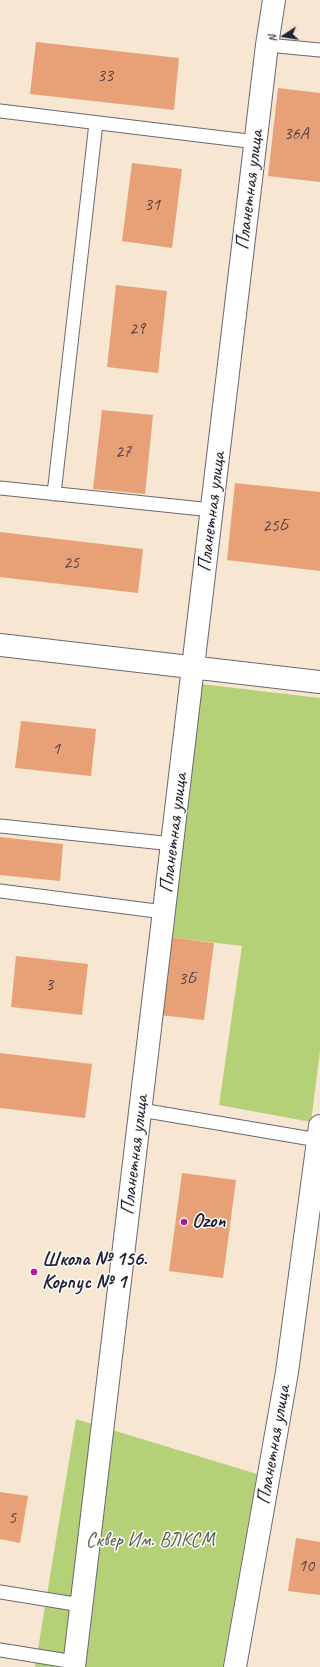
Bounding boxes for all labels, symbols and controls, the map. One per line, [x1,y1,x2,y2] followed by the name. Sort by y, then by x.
[264,16,304,56] north arrow
[265,34,280,43] text: N
[97,65,113,87] house number: 33
[283,123,309,145] house number: 36А
[231,129,269,251] street label: Планетная улица
[144,194,160,216] house number: 31
[129,318,145,340] house number: 29
[115,441,131,463] house number: 27
[193,451,231,573] street label: Планетная улица
[262,515,288,537] house number: 25Б
[63,552,79,574] house number: 25
[52,738,60,760] house number: 1
[155,772,193,894] street label: Планетная улица
[178,968,196,990] house number: 3Б
[45,974,53,996] house number: 3
[116,1094,154,1216] street label: Планетная улица
[192,1210,225,1234] place label: Ozon
[179,1217,189,1227] marker: Ozon
[42,1248,147,1295] place label: Школа № 156. Корпус № 1
[29,1267,39,1277] marker: Школа № 156. Корпус № 1
[252,1384,296,1506] street label: Планетная улица
[8,1507,16,1529] house number: 5
[86,1529,214,1553] park label: Сквер Им. ВЛКСМ
[298,1555,314,1577] house number: 10

